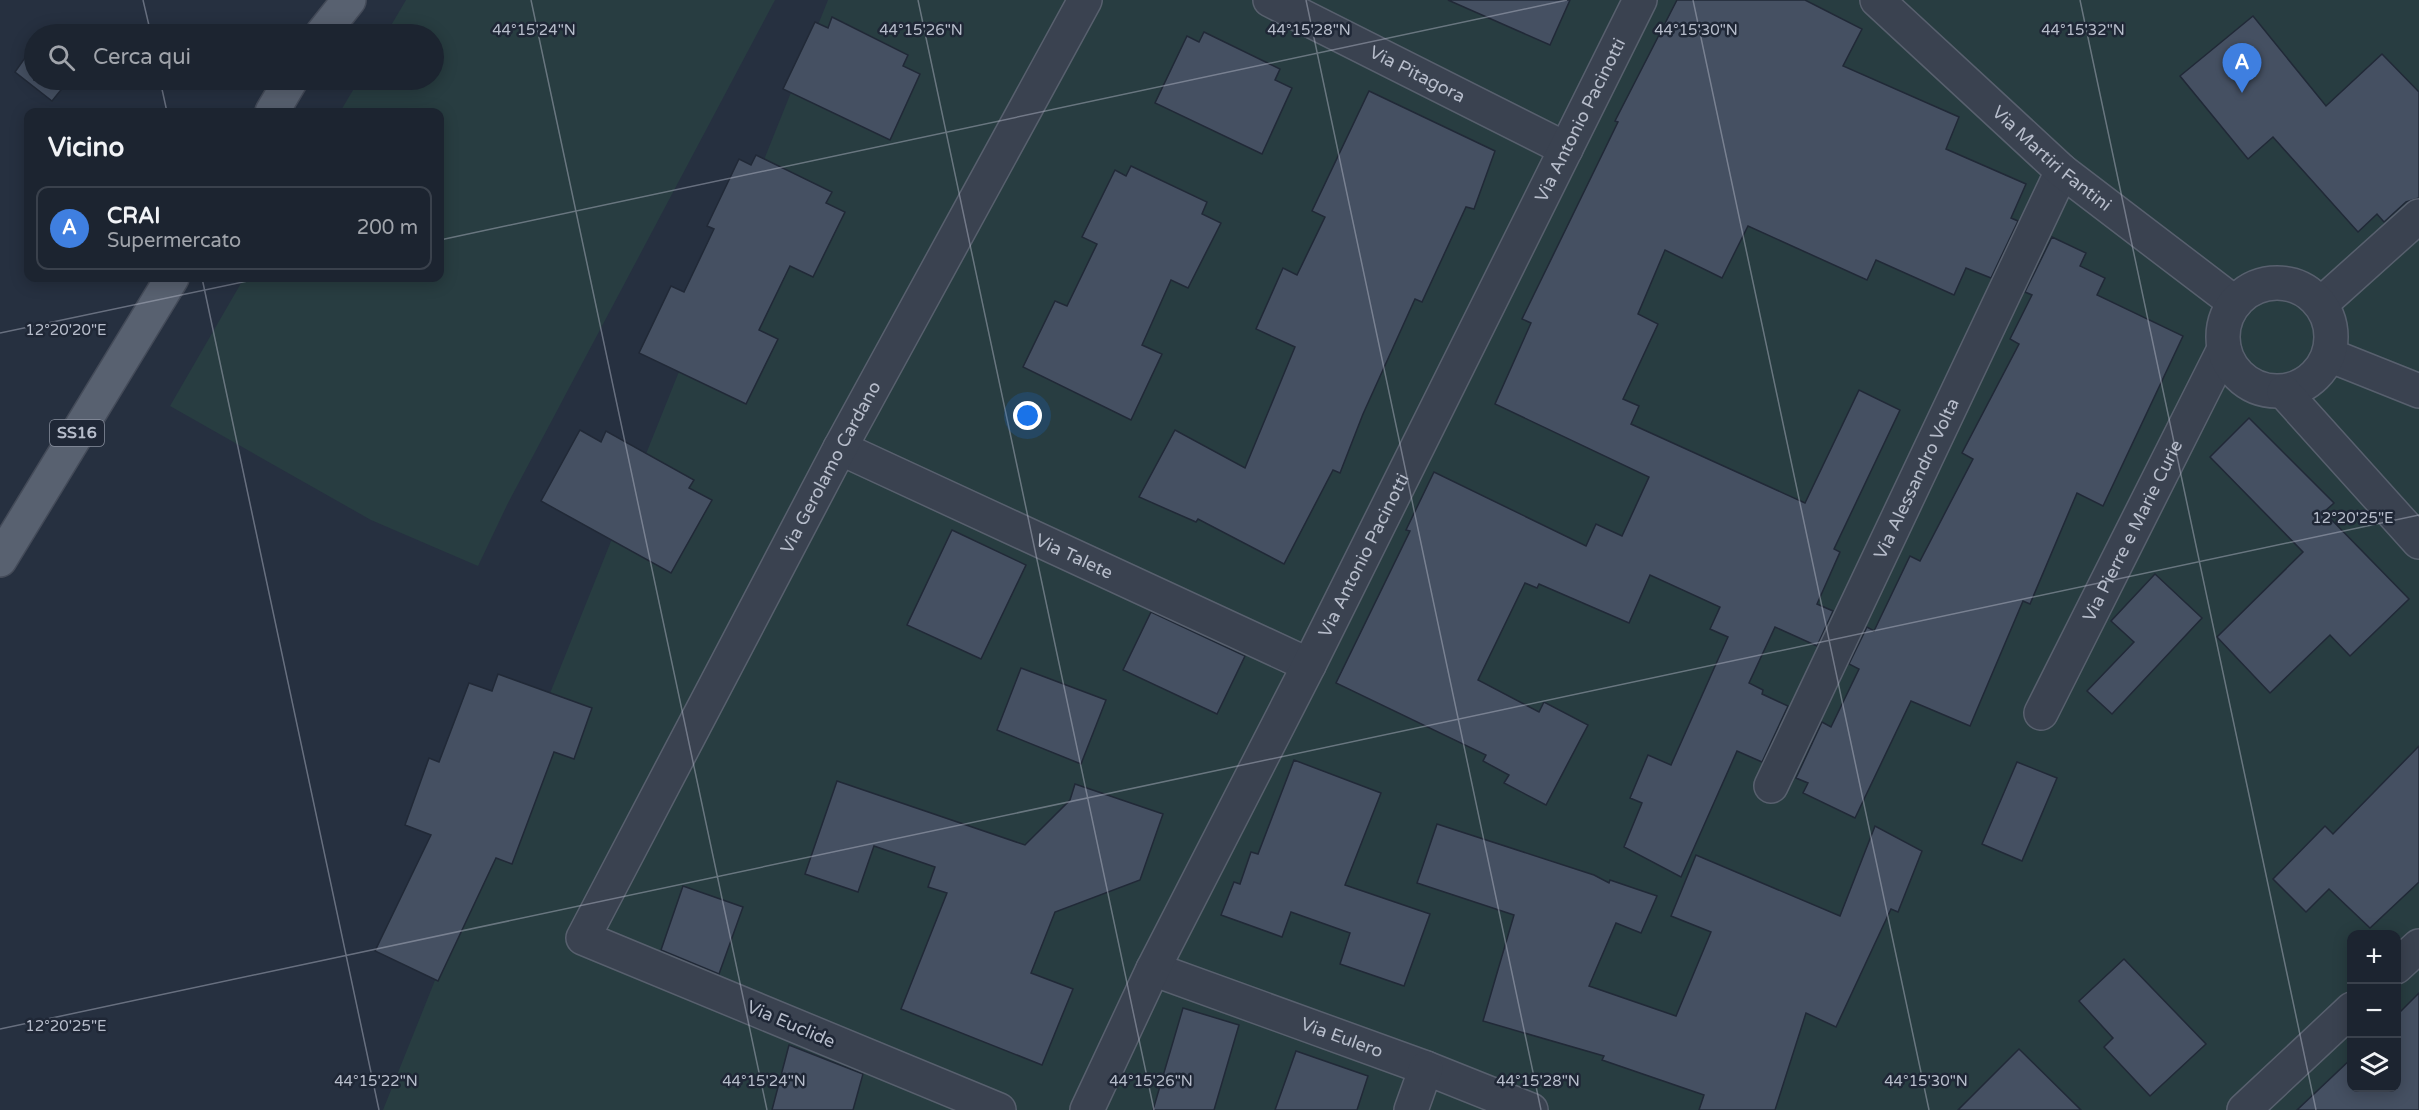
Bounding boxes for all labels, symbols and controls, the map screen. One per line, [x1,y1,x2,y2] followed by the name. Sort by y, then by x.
[492,21,576,39] text: 44°15'24"N
[879,21,963,39] text: 44°15'26"N
[1267,21,1351,39] text: 44°15'28"N
[1654,21,1738,39] text: 44°15'30"N
[2041,21,2125,39] text: 44°15'32"N
[24,24,444,90] search box
[1530,34,1630,206] street label: Via Antonio Pacinotti
[45,41,78,74] icon: search
[1366,41,1469,107] street label: Via Pitagora
[93,44,191,70] text: Cerca qui
[2222,44,2262,93] pin: A
[1987,101,2116,216] street label: Via Martiri Fantini
[48,132,124,163] text: Vicino
[107,203,161,229] text: CRAI
[62,216,77,240] text: A
[357,216,418,240] text: 200 m
[107,229,241,253] text: Supermercato
[25,321,107,339] text: 12°20'20"E
[776,377,886,557] street label: Via Gerolamo Cardano
[1869,395,1964,563] street label: Via Alessandro Volta
[1013,401,1042,430] your location
[50,420,104,446] road number: SS16
[2078,436,2187,625] street label: Via Pierre e Marie Curie
[1314,470,1414,641] street label: Via Antonio Pacinotti
[2312,509,2394,527] text: 12°20'25"E
[1032,529,1116,584] street label: Via Talete
[2347,930,2401,1092] map controls
[2347,930,2401,984] button: +
[2347,984,2401,1038] button: −
[743,996,839,1052] street label: Via Euclide
[1298,1013,1386,1063] street label: Via Eulero
[25,1017,107,1035] text: 12°20'25"E
[2347,1038,2401,1092] button: layers
[334,1072,418,1090] text: 44°15'22"N
[722,1072,806,1090] text: 44°15'24"N
[1109,1072,1193,1090] text: 44°15'26"N
[1496,1072,1580,1090] text: 44°15'28"N
[1884,1072,1968,1090] text: 44°15'30"N

